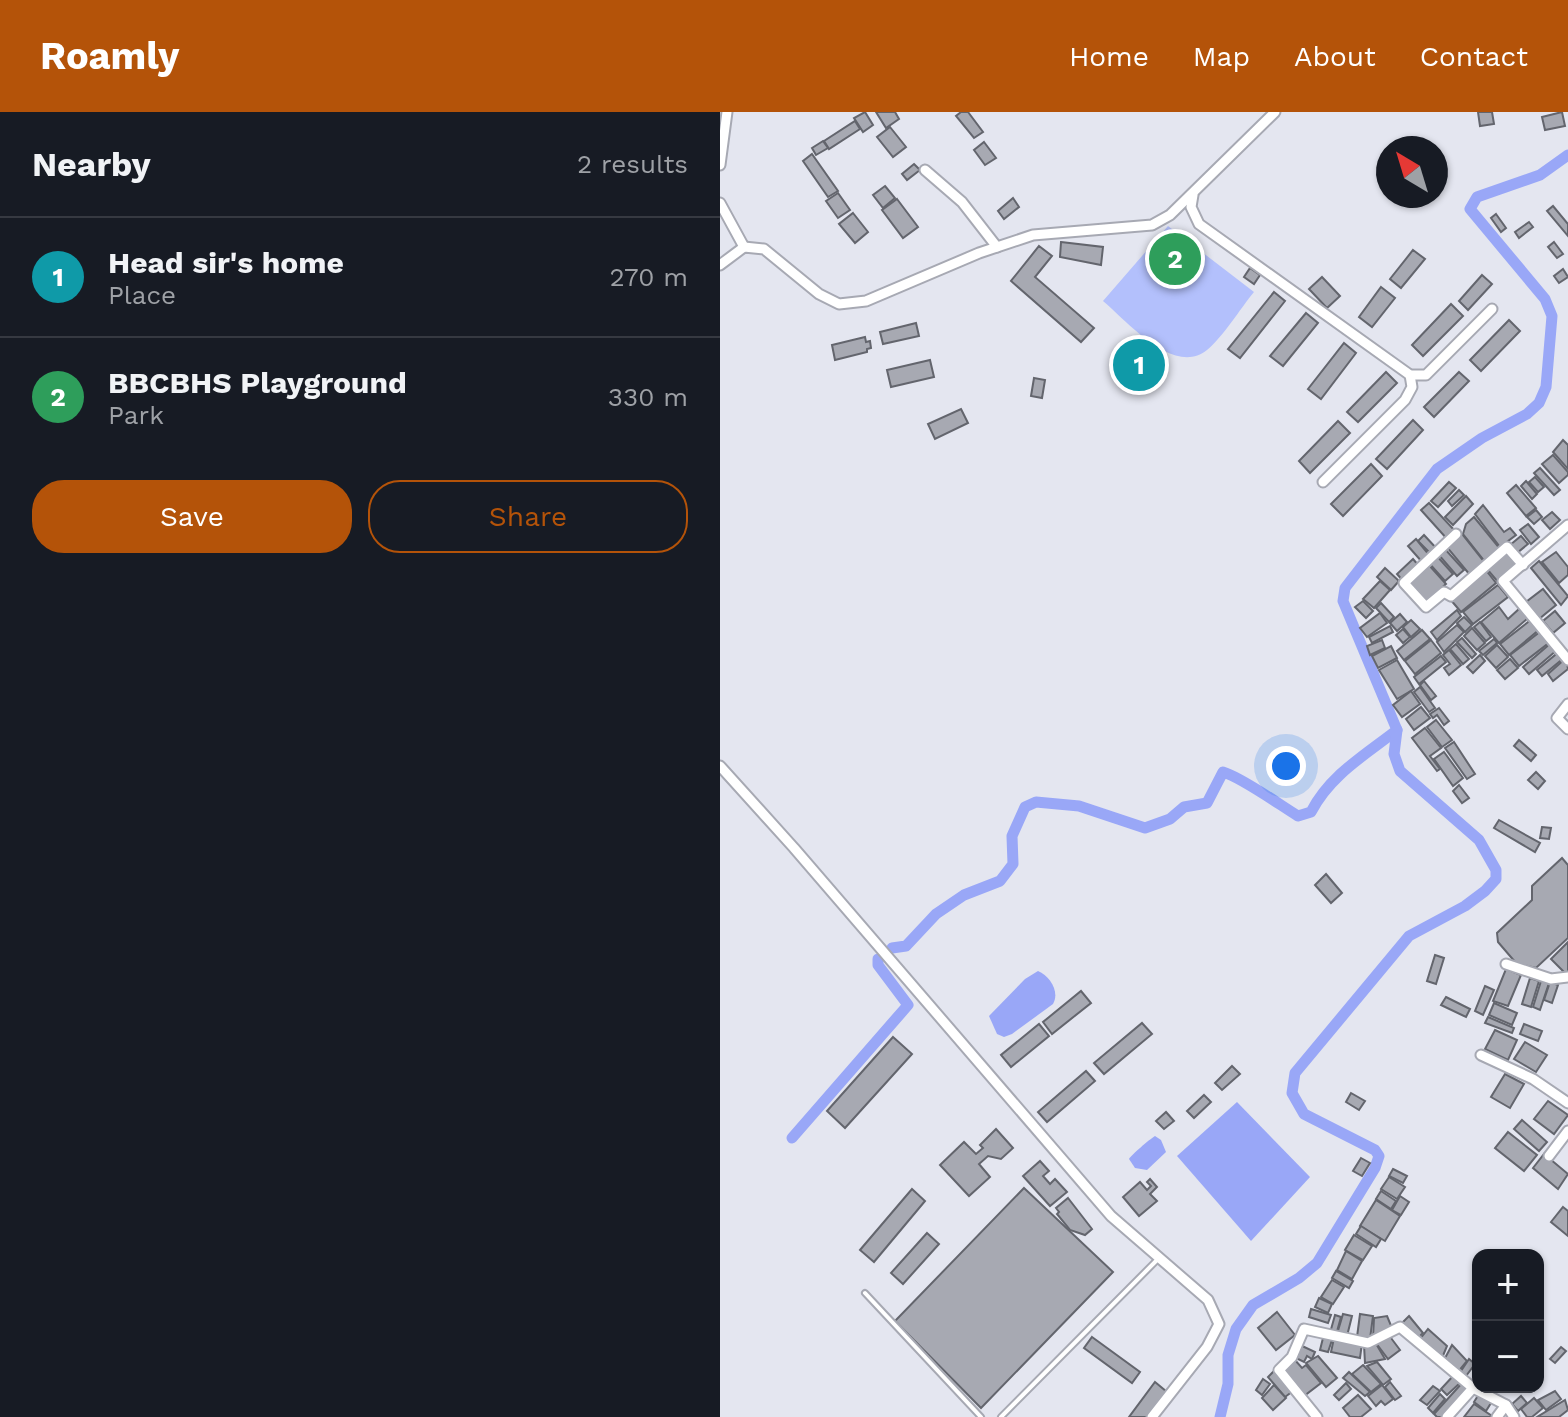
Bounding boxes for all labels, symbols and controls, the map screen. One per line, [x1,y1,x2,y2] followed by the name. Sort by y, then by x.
[40,34,179,78] text: Roamly
[1069,40,1149,73] text: Home
[1193,40,1250,73] text: Map
[1294,40,1376,73] text: About
[1420,40,1528,73] text: Contact
[1376,136,1448,208] north arrow
[32,144,151,184] text: Nearby
[577,149,688,179] text: 2 results
[1149,229,1201,289] pin: 2
[108,245,344,280] text: Head sir's home
[52,262,64,292] text: 1
[609,262,688,292] text: 270 m
[108,280,176,310] text: Place
[1113,335,1165,395] pin: 1
[108,365,407,400] text: BBCBHS Playground
[50,382,66,412] text: 2
[608,382,688,412] text: 330 m
[108,400,164,430] text: Park
[32,480,352,553] button: Save
[368,480,688,553] button: Share
[1266,746,1306,786] your location
[1472,1249,1544,1393] map controls
[1472,1249,1544,1321] button: +
[1472,1321,1544,1393] button: −

